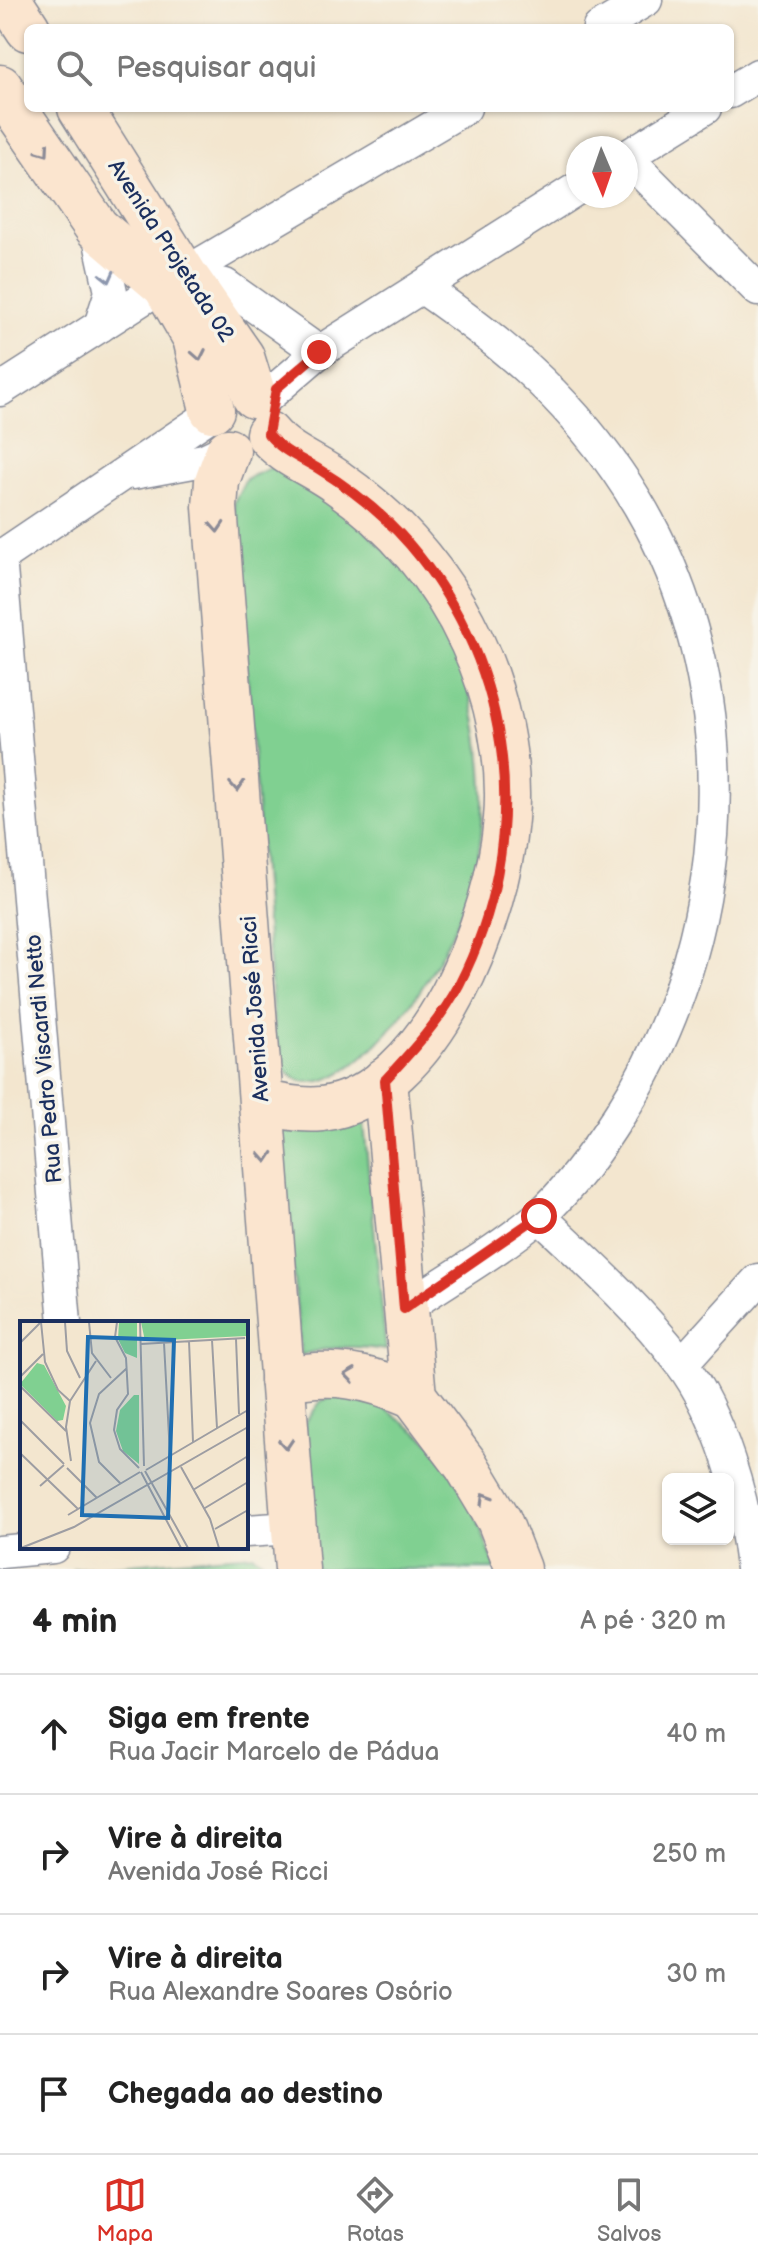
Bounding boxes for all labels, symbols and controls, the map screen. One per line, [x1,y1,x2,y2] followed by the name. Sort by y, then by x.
[24,24,734,112] search box
[52,46,96,90] icon: search
[116,50,317,86] text: Pesquisar aqui
[566,136,638,208] north arrow
[34,143,49,157] one-way arrow
[102,155,240,347] street label: Avenida Projetada 02
[98,270,115,284] one-way arrow
[301,334,337,370] route end
[190,348,207,362] one-way arrow
[208,521,225,534] one-way arrow
[228,780,245,793] one-way arrow
[236,915,275,1103] street label: Avenida José Ricci
[20,933,69,1185] street label: Rua Pedro Viscardi Netto
[257,1151,274,1164] one-way arrow
[521,1198,557,1234] route start
[20,1321,248,1549] inset map
[343,1367,356,1384] one-way arrow
[277,1438,294,1451] one-way arrow
[662,1473,734,1545] map controls
[662,1473,734,1545] button: layers
[481,1492,496,1507] one-way arrow
[32,1601,118,1642] text: 4 min
[580,1606,726,1637] text: A pé · 320 m
[108,1701,310,1737] text: Siga em frente
[32,1712,76,1756] icon: ahead
[666,1719,726,1750] text: 40 m
[108,1737,440,1768] text: Rua Jacir Marcelo de Pádua
[108,1821,283,1857] text: Vire à direita
[32,1832,76,1876] icon: right
[652,1839,726,1870] text: 250 m
[108,1857,329,1888] text: Avenida José Ricci
[108,1941,283,1977] text: Vire à direita
[32,1952,76,1996] icon: right
[666,1959,726,1990] text: 30 m
[108,1977,453,2008] text: Rua Alexandre Soares Osório
[32,2072,76,2116] icon: arrive
[108,2076,383,2112] text: Chegada ao destino
[97,2173,153,2248] tab: Mapa
[346,2173,404,2248] tab: Rotas
[597,2173,661,2248] tab: Salvos

